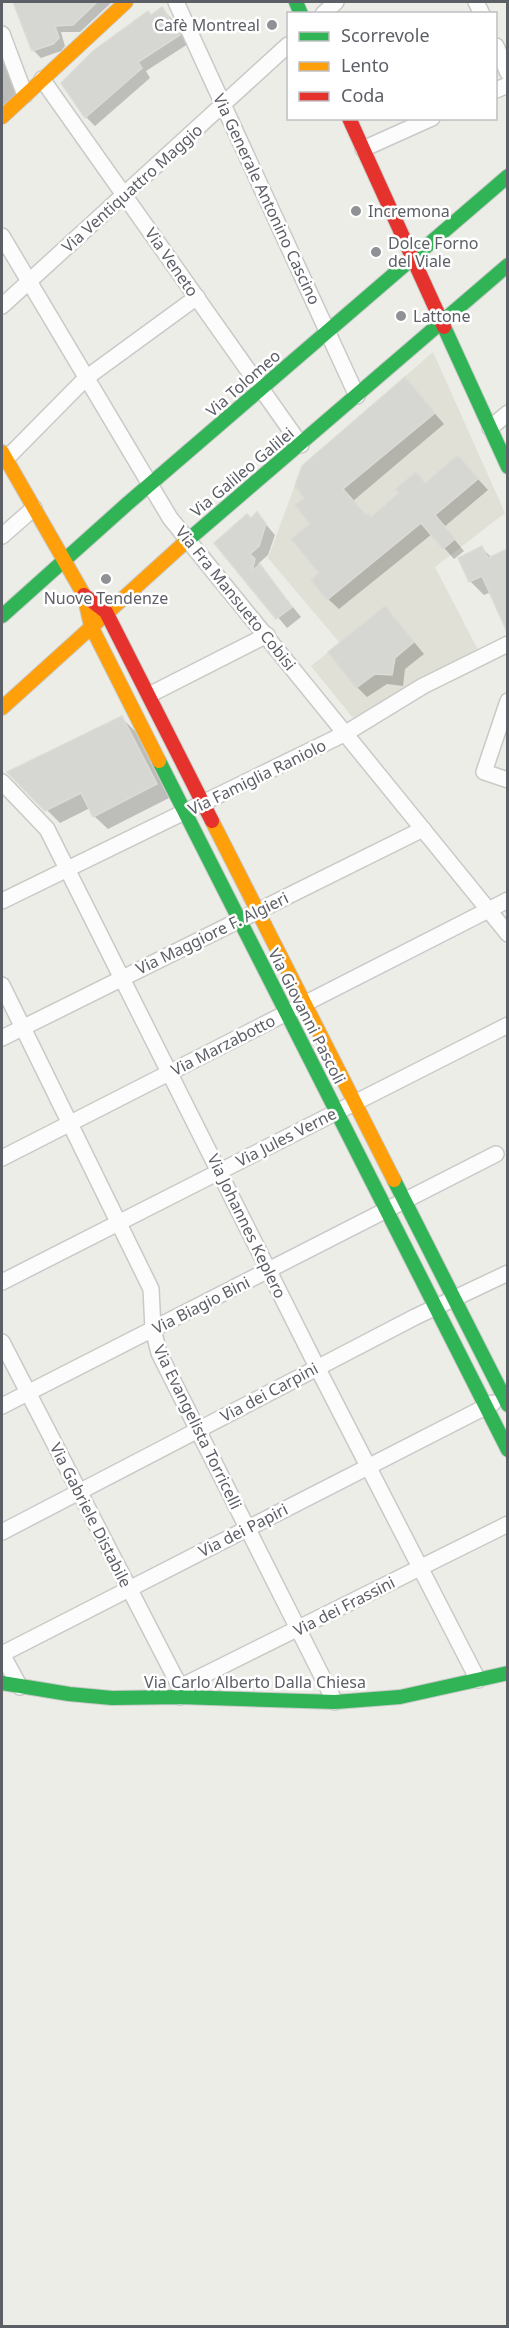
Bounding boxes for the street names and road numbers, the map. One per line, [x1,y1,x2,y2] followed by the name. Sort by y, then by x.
[208,90,326,308] street label: Via Generale Antonino Cascino
[57,119,207,257] street label: Via Ventiquattro Maggio
[140,223,204,301] street label: Via Veneto
[201,345,285,421] street label: Via Tolomeo
[186,422,298,522] street label: Via Galileo Galilei
[171,521,301,675] street label: Via Fra Mansueto Cobisi
[184,734,330,820] street label: Via Famiglia Raniolo
[132,886,292,980] street label: Via Maggiore F. Algieri
[263,945,351,1087] street label: Via Giovanni Pascoli
[167,1009,279,1081] street label: Via Marzabotto
[232,1102,340,1172] street label: Via Jules Verne
[202,1150,292,1302] street label: Via Johannes Keplero
[148,1271,254,1339] street label: Via Biagio Bini
[149,1341,247,1513] street label: Via Evangelista Torricelli
[216,1357,322,1427] street label: Via dei Carpini
[45,1439,137,1591] street label: Via Gabriele Distabile
[195,1498,291,1562] street label: Via dei Papiri
[290,1571,398,1641] street label: Via dei Frassini
[144,1671,366,1693] street label: Via Carlo Alberto Dalla Chiesa

